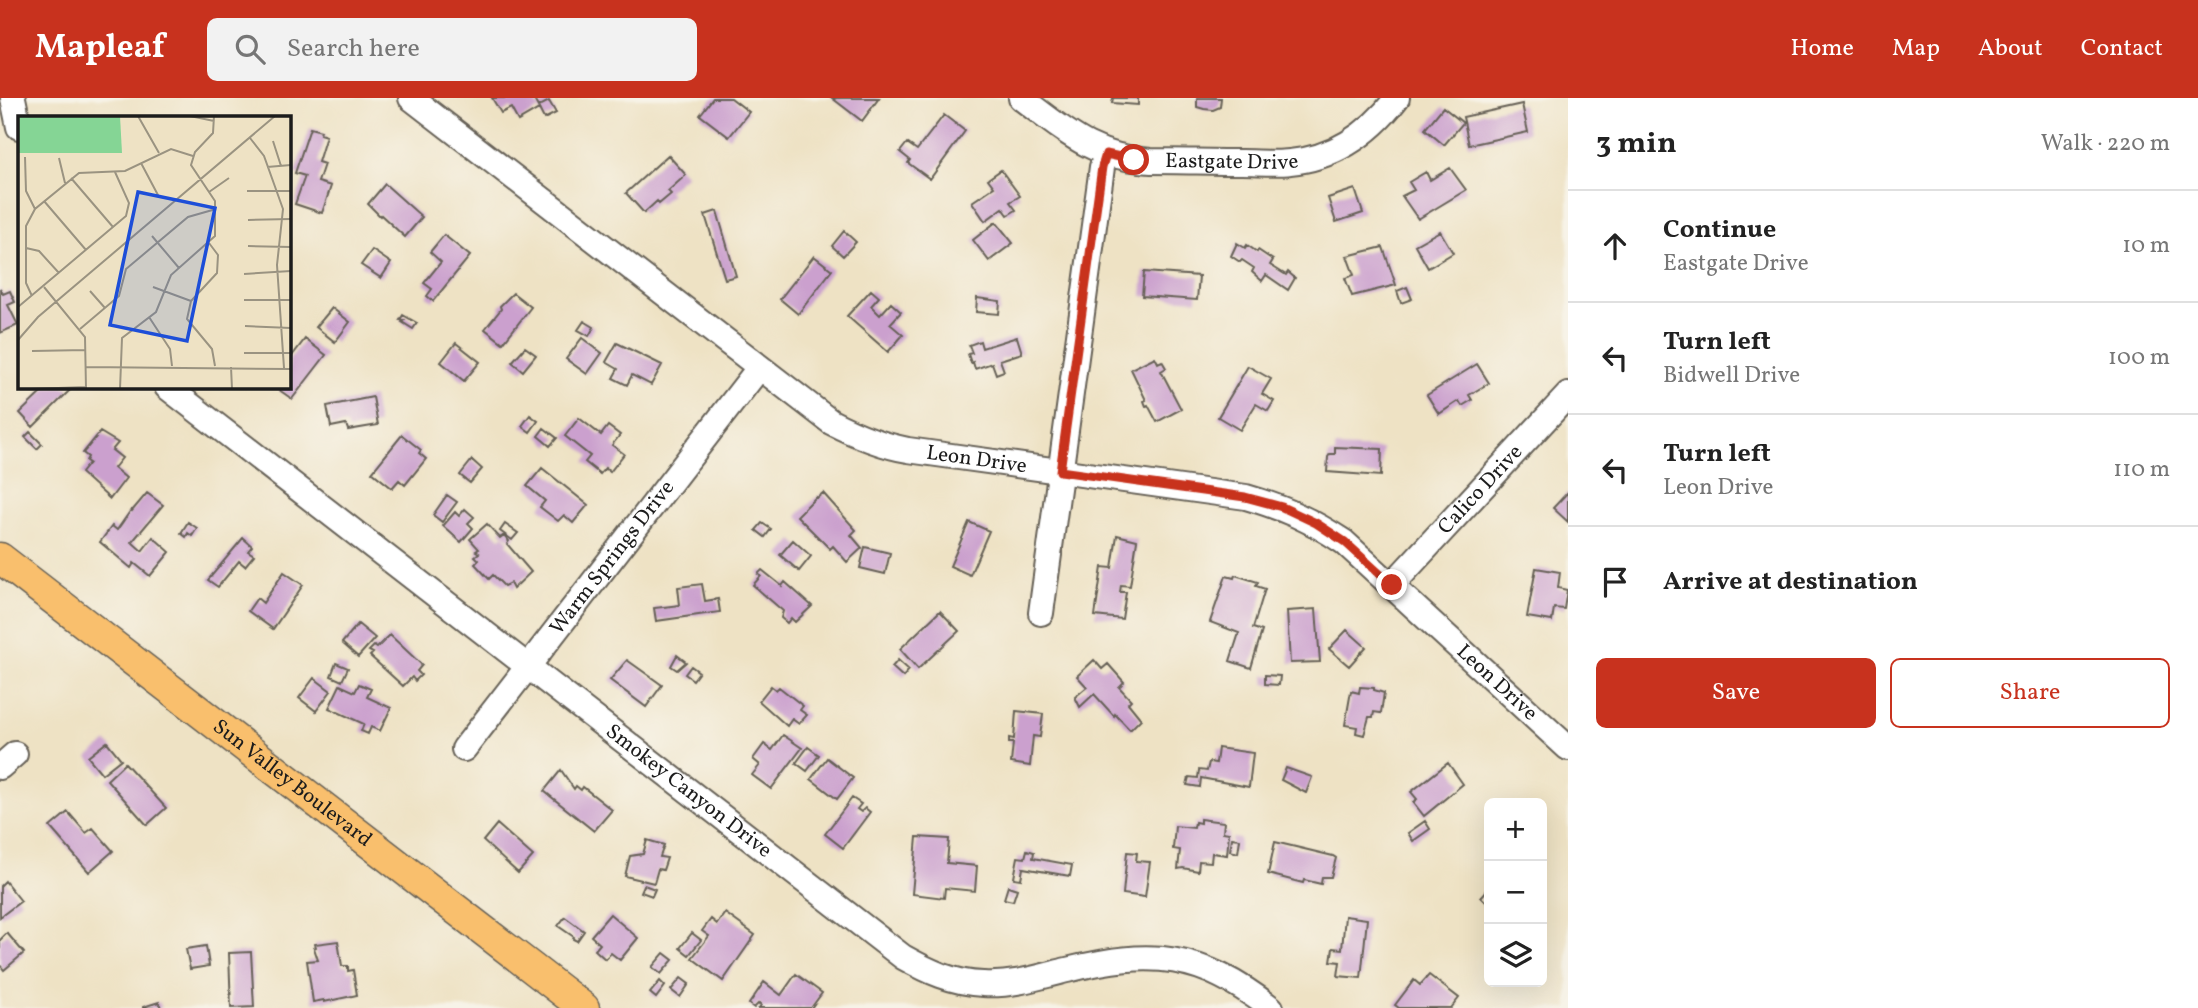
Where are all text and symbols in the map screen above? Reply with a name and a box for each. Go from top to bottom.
search box [207,18,697,81]
text: Mapleaf [35,26,165,72]
icon: search [231,30,269,68]
text: Search here [287,31,420,67]
text: Home [1790,32,1854,66]
text: Map [1892,32,1940,66]
text: About [1978,32,2043,66]
text: Contact [2081,32,2163,66]
inset map [18,116,290,388]
text: 3 min [1596,123,1677,165]
text: Walk · 220 m [2041,128,2170,160]
route start [1118,144,1149,175]
street label: Eastgate Drive [1165,147,1300,177]
text: Continue [1663,212,1776,248]
icon: ahead [1596,227,1634,265]
text: 10 m [2122,230,2170,262]
text: Eastgate Drive [1663,248,1809,280]
text: Turn left [1663,324,1771,360]
icon: left [1596,339,1634,377]
text: 100 m [2108,342,2170,374]
text: Bidwell Drive [1663,360,1800,392]
text: Turn left [1663,436,1771,472]
street label: Leon Drive [925,438,1029,481]
street label: Calico Drive [1431,438,1529,541]
icon: left [1596,451,1634,489]
text: 110 m [2113,454,2170,486]
text: Leon Drive [1663,472,1774,504]
street label: Warm Springs Drive [543,474,681,641]
icon: arrive [1596,563,1634,601]
text: Arrive at destination [1663,564,1918,600]
route end [1376,569,1407,600]
street label: Leon Drive [1450,638,1544,728]
button: Save [1596,658,1876,728]
button: Share [1890,658,2170,728]
street label: Sun Valley Boulevard [207,712,378,854]
street label: Smokey Canyon Drive [600,717,778,865]
map controls [1484,798,1547,987]
button: + [1484,798,1547,861]
button: − [1484,861,1547,924]
button: layers [1484,924,1547,987]

